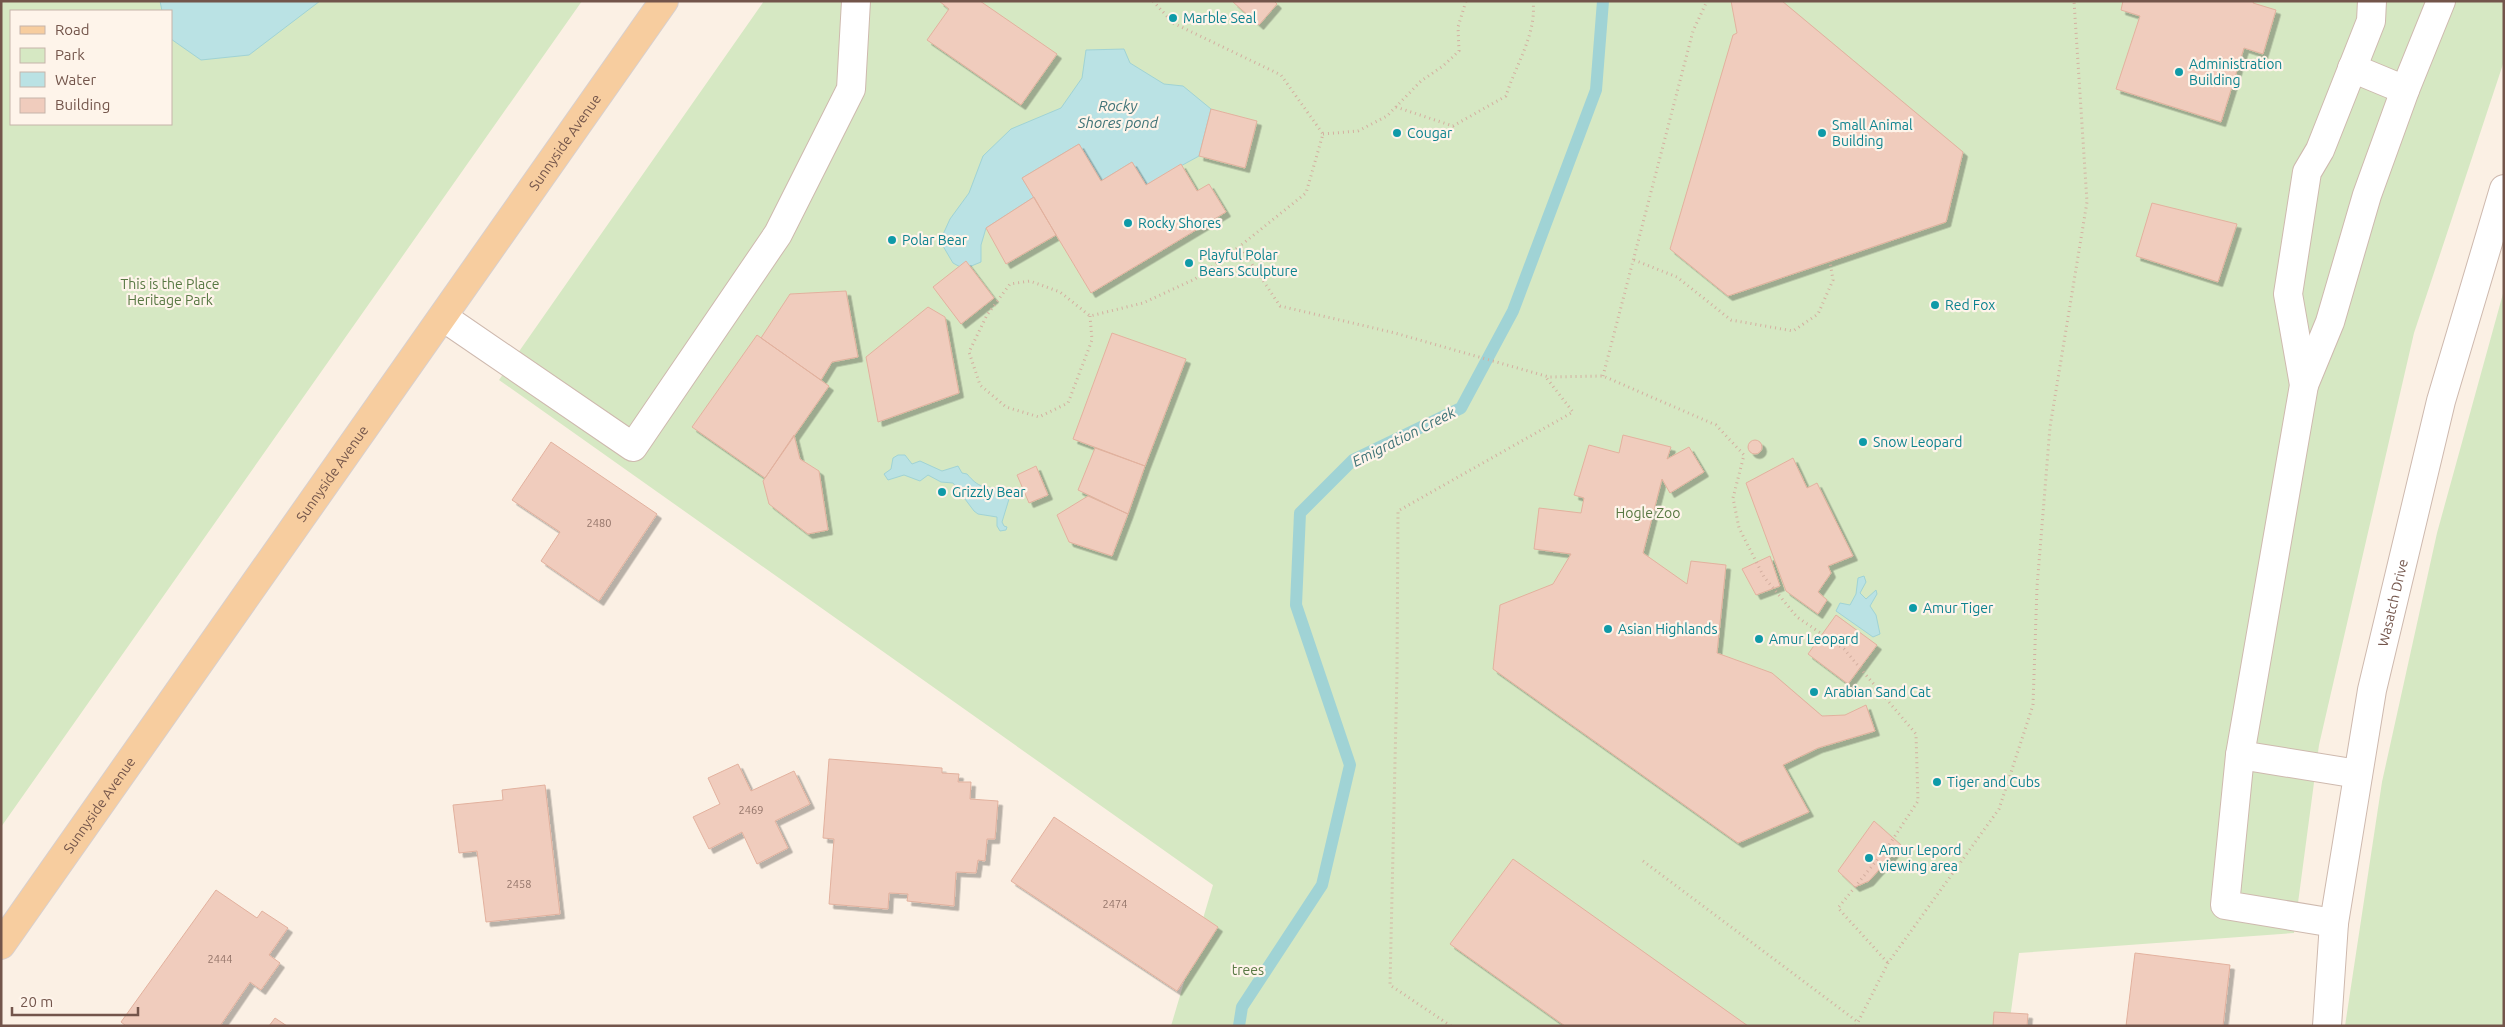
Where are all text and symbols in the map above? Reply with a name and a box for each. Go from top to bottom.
legend [10,10,172,125]
place label: Marble Seal [1183,10,1257,26]
marker: Marble Seal [1167,12,1179,24]
text: Road [55,21,90,38]
text: Park [55,46,85,63]
place label: Administration Building [2189,56,2282,88]
marker: Administration Building [2173,66,2185,78]
text: Water [55,71,96,88]
street label: Sunnyside Avenue [526,91,604,193]
text: Building [55,96,110,113]
water label: Rocky Shores pond [1077,97,1159,131]
place label: Small Animal Building [1832,117,1913,149]
place label: Cougar [1407,125,1453,141]
marker: Cougar [1391,127,1403,139]
marker: Small Animal Building [1816,127,1828,139]
place label: Rocky Shores [1138,215,1221,231]
marker: Rocky Shores [1122,217,1134,229]
place label: Polar Bear [902,232,968,248]
marker: Polar Bear [886,234,898,246]
place label: Playful Polar Bears Sculpture [1199,247,1298,279]
marker: Playful Polar Bears Sculpture [1183,257,1195,269]
park label: This is the Place Heritage Park [120,276,220,308]
place label: Red Fox [1945,297,1995,313]
marker: Red Fox [1929,299,1941,311]
water label: Emigration Creek [1349,403,1459,470]
street label: Sunnyside Avenue [293,422,371,525]
place label: Snow Leopard [1873,434,1963,450]
marker: Snow Leopard [1857,436,1869,448]
place label: Grizzly Bear [952,484,1026,500]
marker: Grizzly Bear [936,486,948,498]
park label: Hogle Zoo [1616,505,1680,521]
house number: 2480 [587,517,611,529]
street label: Wasatch Drive [2375,557,2411,648]
place label: Amur Tiger [1923,600,1994,616]
marker: Amur Tiger [1907,602,1919,614]
place label: Asian Highlands [1618,621,1718,637]
marker: Asian Highlands [1602,623,1614,635]
place label: Amur Leopard [1769,631,1859,647]
marker: Amur Leopard [1753,633,1765,645]
place label: Arabian Sand Cat [1824,684,1931,700]
marker: Arabian Sand Cat [1808,686,1820,698]
street label: Sunnyside Avenue [60,754,139,856]
place label: Tiger and Cubs [1947,774,2040,790]
marker: Tiger and Cubs [1931,776,1943,788]
house number: 2469 [739,804,763,816]
place label: Amur Lepord viewing area [1879,842,1961,874]
marker: Amur Lepord viewing area [1863,852,1875,864]
house number: 2458 [507,878,531,890]
house number: 2474 [1103,898,1127,910]
house number: 2444 [208,953,232,965]
park label: trees [1232,962,1264,978]
scale bar [12,984,139,1016]
text: 20 m [20,993,53,1010]

